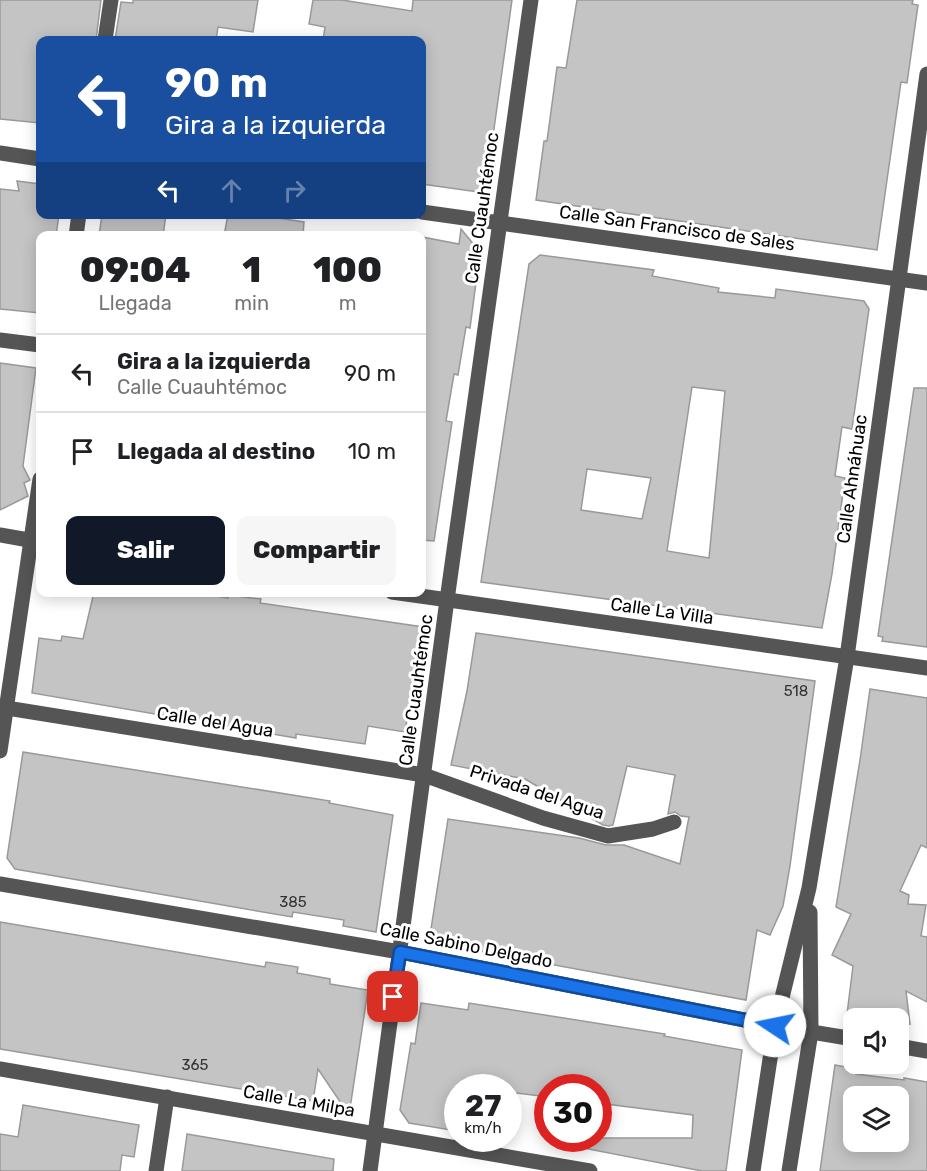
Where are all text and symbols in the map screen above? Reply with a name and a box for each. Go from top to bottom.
text: 90 m [165,58,268,108]
icon: left [66,60,144,138]
text: Gira a la izquierda [165,109,386,141]
street label: Calle Cuauhtémoc [460,131,504,285]
icon: left [152,174,185,207]
icon: ahead [215,174,248,207]
icon: right [278,174,311,207]
street label: Calle San Francisco de Sales [558,201,796,255]
text: 09:04 [80,248,191,291]
text: 1 [242,248,261,291]
text: 100 [313,248,382,291]
text: Llegada [99,291,172,315]
text: min [234,291,269,315]
text: m [339,291,356,315]
text: Gira a la izquierda [117,348,311,375]
icon: left [66,357,99,390]
text: 90 m [344,360,396,387]
text: Calle Cuauhtémoc [117,375,287,399]
street label: Calle Ahnáhuac [832,413,872,545]
icon: arrive [66,435,99,468]
text: Llegada al destino [117,438,315,465]
text: 10 m [348,438,396,465]
button: Salir [66,516,225,585]
button: Compartir [237,516,396,585]
street label: Calle La Villa [609,593,715,629]
street label: Calle Cuauhtémoc [394,613,438,767]
house number: 518 [784,682,808,700]
street label: Calle del Agua [155,702,275,742]
street label: Privada del Agua [467,760,607,824]
house number: 385 [279,893,307,911]
street label: Calle Sabino Delgado [378,917,554,973]
pin [367,971,418,1022]
icon: arrive [376,980,409,1013]
position arrow [743,994,807,1058]
map controls [843,1008,909,1152]
button: sound [843,1008,909,1074]
house number: 365 [182,1056,209,1074]
speed limit sign: 30 [534,1074,612,1152]
street label: Calle La Milpa [241,1080,357,1122]
button: layers [843,1086,909,1152]
text: 27 [465,1088,501,1124]
text: km/h [464,1119,502,1137]

